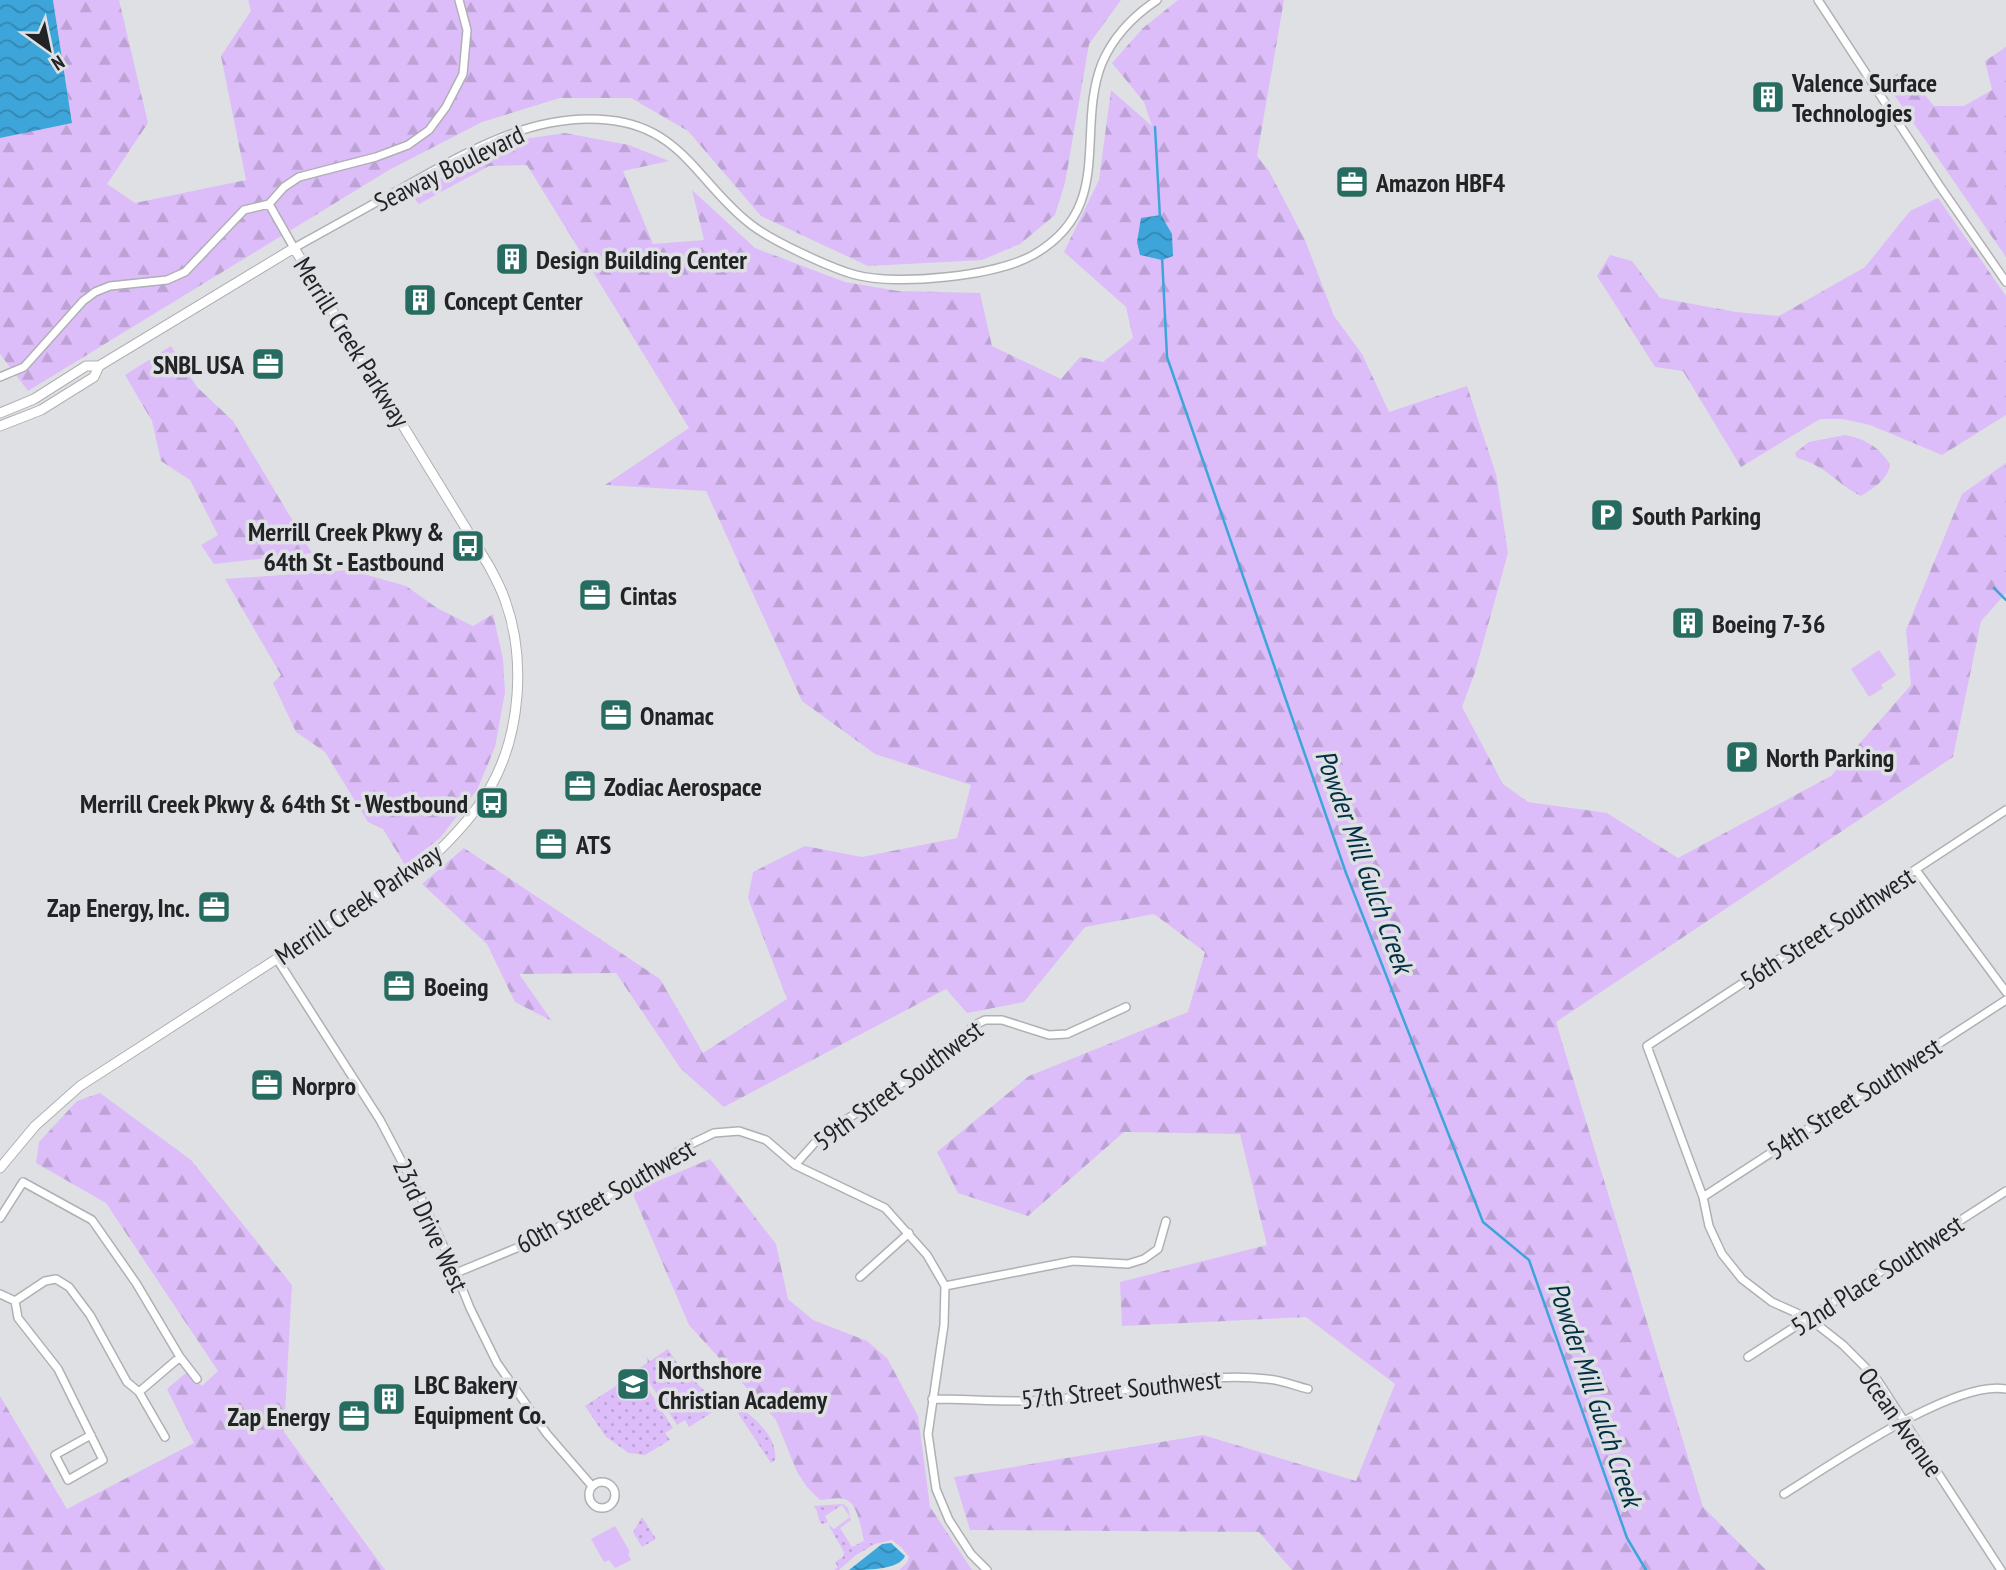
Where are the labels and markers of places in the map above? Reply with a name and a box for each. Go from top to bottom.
place label: Valence Surface Technologies [1791,66,1937,129]
building icon: Valence Surface Technologies [1749,78,1787,116]
office icon: Amazon HBF4 [1333,163,1371,201]
place label: Amazon HBF4 [1375,166,1506,199]
building icon: Design Building Center [493,240,531,278]
place label: Design Building Center [536,243,747,276]
building icon: Concept Center [401,281,439,319]
place label: Concept Center [444,284,583,317]
office icon: SNBL USA [249,345,287,383]
place label: SNBL USA [153,348,245,381]
parking icon: South Parking [1588,496,1626,534]
place label: South Parking [1632,499,1761,532]
place label: Merrill Creek Pkwy & 64th St - Eastbound [248,515,444,578]
bus stop icon: Merrill Creek Pkwy & 64th St - Eastbound [449,527,487,565]
office icon: Cintas [576,576,614,614]
place label: Cintas [620,579,677,612]
building icon: Boeing 7-36 [1669,604,1707,642]
place label: Boeing 7-36 [1712,607,1825,640]
office icon: Onamac [597,696,635,734]
place label: Onamac [640,699,714,732]
parking icon: North Parking [1723,738,1761,776]
place label: North Parking [1766,741,1894,774]
office icon: Zodiac Aerospace [561,767,599,805]
place label: Zodiac Aerospace [604,770,762,803]
bus stop icon: Merrill Creek Pkwy & 64th St - Westbound [473,784,511,822]
place label: Merrill Creek Pkwy & 64th St - Westbound [80,787,468,820]
office icon: ATS [532,825,570,863]
place label: ATS [575,828,611,861]
office icon: Zap Energy, Inc. [195,888,233,926]
place label: Zap Energy, Inc. [47,891,190,924]
office icon: Boeing [380,967,418,1005]
place label: Boeing [424,970,488,1003]
office icon: Norpro [248,1066,286,1104]
place label: Norpro [292,1069,356,1102]
place label: Northshore Christian Academy [658,1353,828,1416]
school or university icon: Northshore Christian Academy [614,1365,652,1403]
place label: LBC Bakery Equipment Co. [414,1368,546,1431]
building icon: LBC Bakery Equipment Co. [370,1380,408,1418]
office icon: Zap Energy [335,1397,373,1435]
place label: Zap Energy [227,1400,331,1433]

